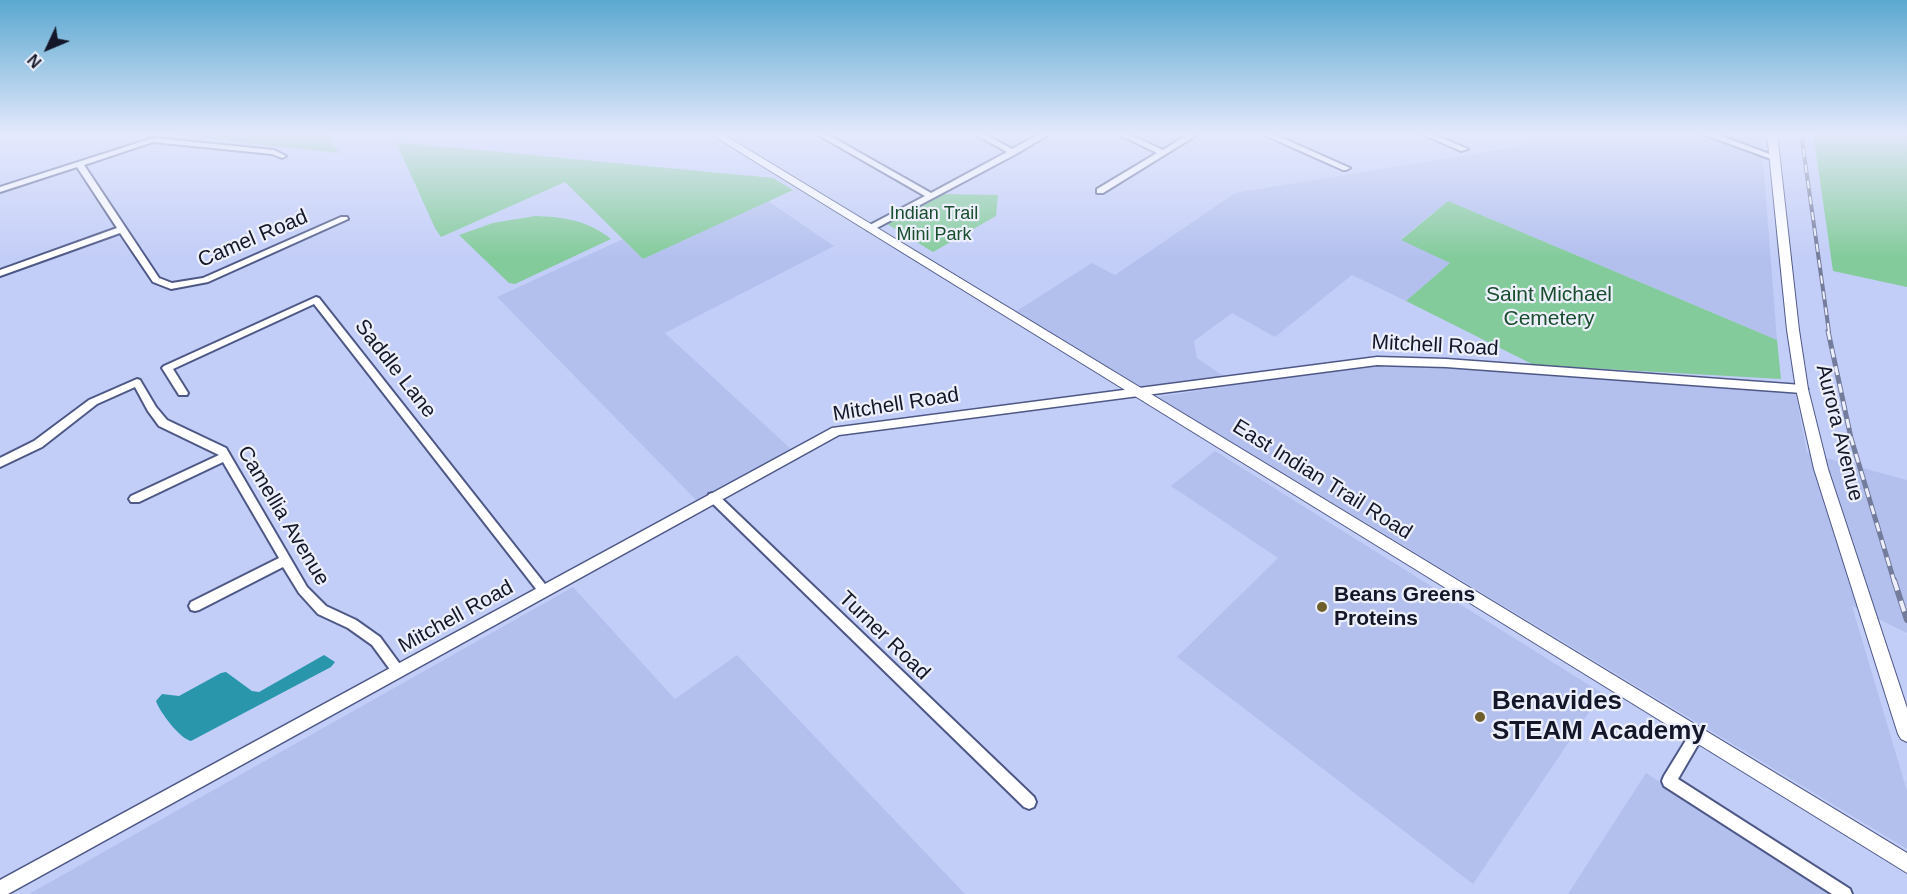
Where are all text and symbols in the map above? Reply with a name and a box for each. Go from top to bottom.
north arrow [18,18,78,78]
text: N [25,51,45,71]
park label: Indian Trail Mini Park [890,203,978,246]
street label: Camel Road [194,205,312,273]
park label: Saint Michael Cemetery [1486,282,1612,332]
street label: Saddle Lane [349,315,441,423]
street label: Mitchell Road [1371,330,1499,362]
street label: Aurora Avenue [1810,362,1868,504]
street label: Mitchell Road [831,383,961,427]
street label: East Indian Trail Road [1228,414,1416,546]
street label: Camellia Avenue [231,442,335,590]
street label: Mitchell Road [394,575,518,659]
place label: Beans Greens Proteins [1334,582,1475,632]
street label: Turner Road [833,586,935,686]
marker: Beans Greens Proteins [1315,600,1329,614]
place label: Benavides STEAM Academy [1492,686,1706,748]
marker: Benavides STEAM Academy [1473,710,1487,724]

